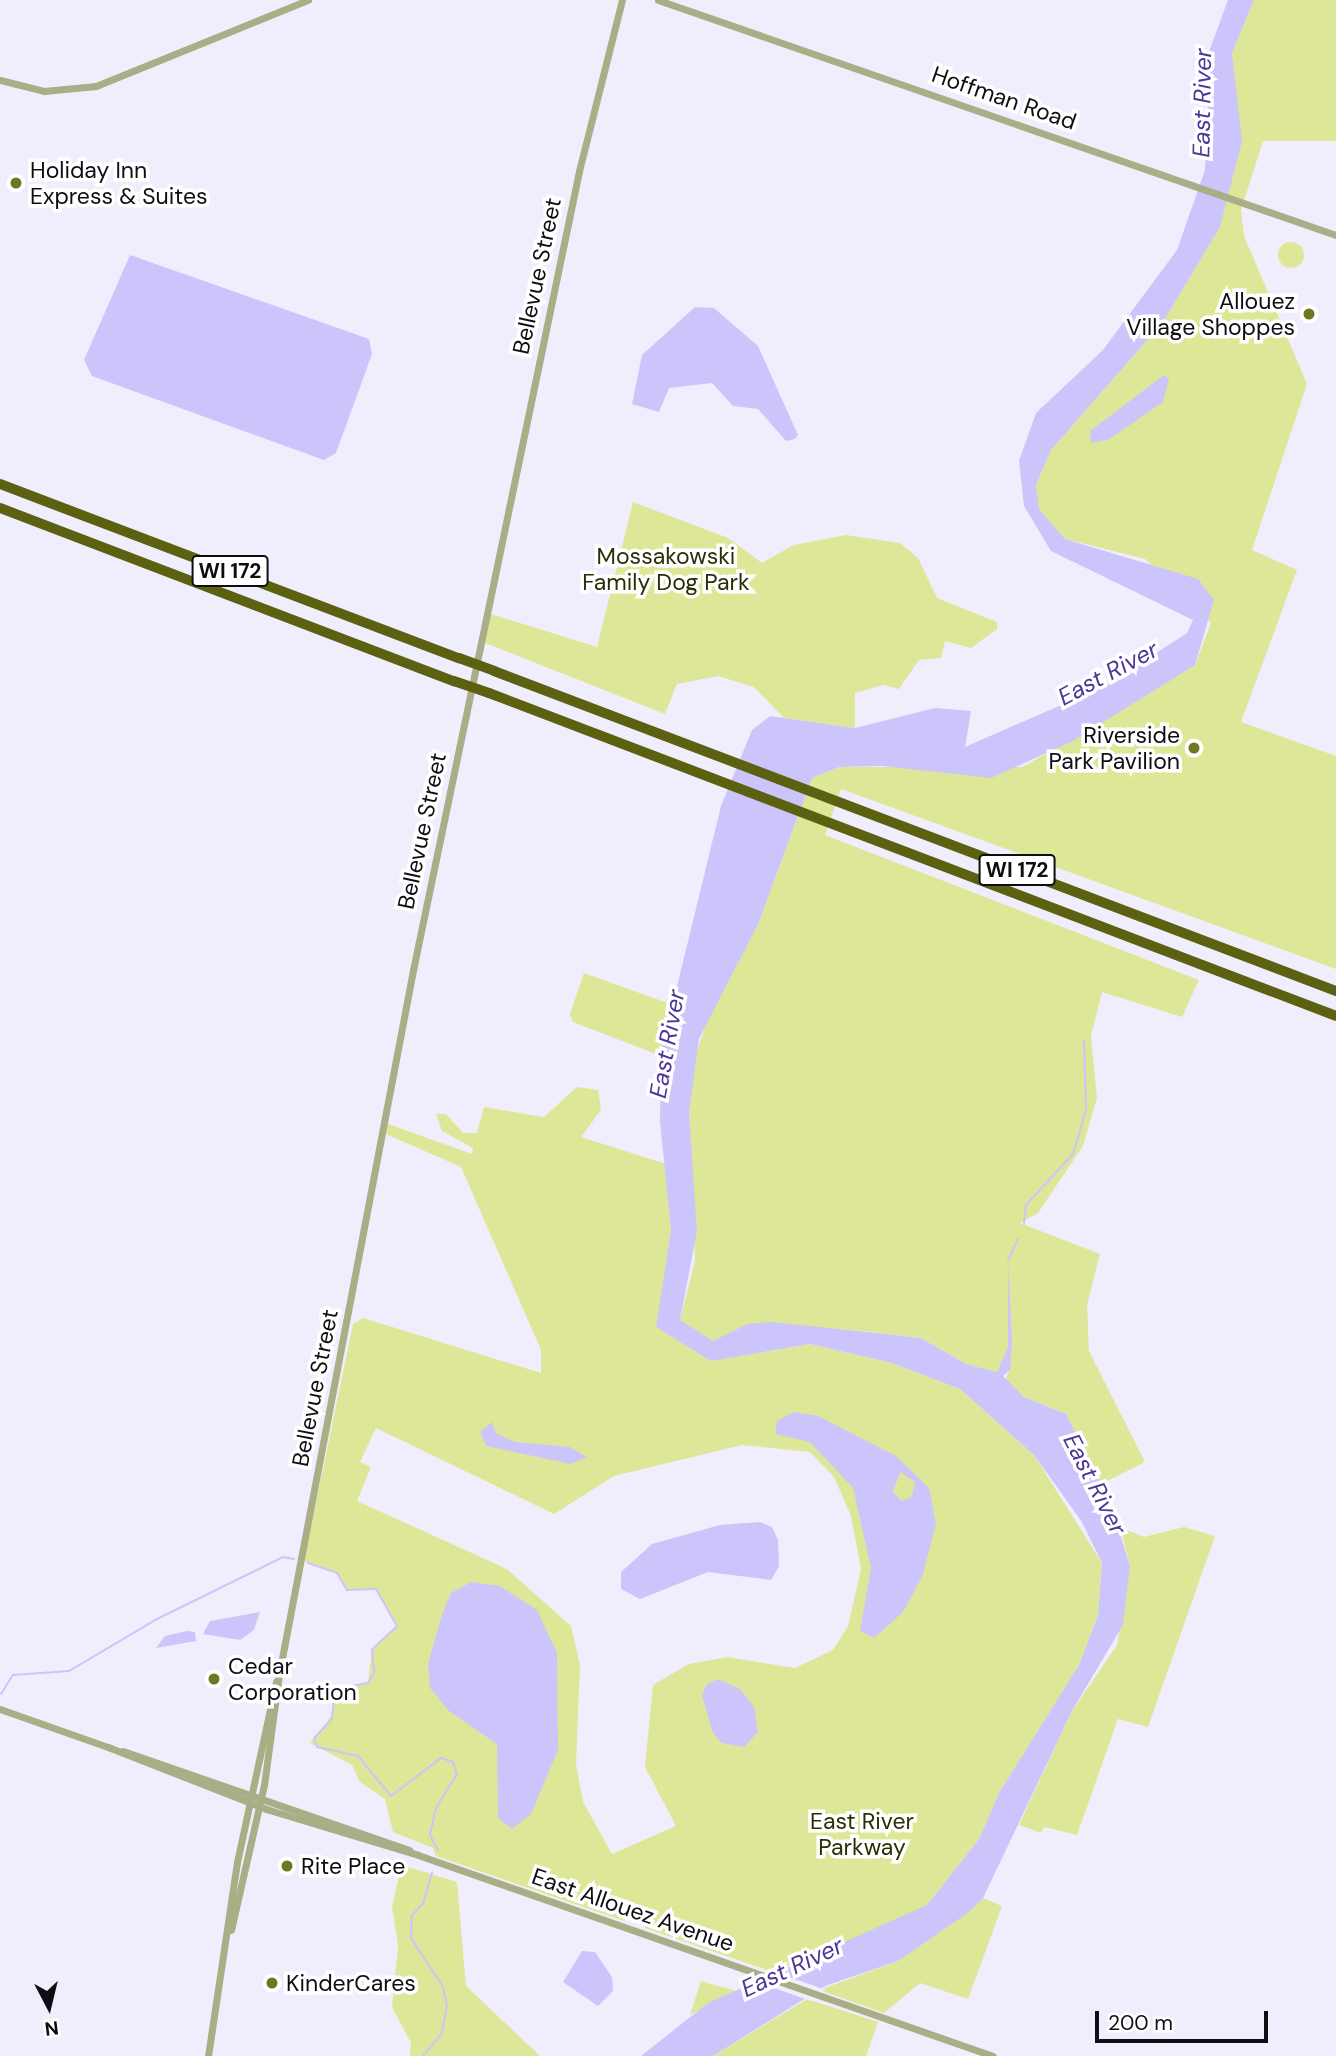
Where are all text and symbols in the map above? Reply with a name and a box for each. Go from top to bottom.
water label: East River [1187,48,1217,158]
street label: Hoffman Road [928,60,1080,136]
place label: Holiday Inn Express & Suites [30,156,207,210]
marker: Holiday Inn Express & Suites [8,175,24,191]
street label: Bellevue Street [507,195,567,357]
place label: Allouez Village Shoppes [1126,287,1295,341]
marker: Allouez Village Shoppes [1301,306,1317,322]
park label: Mossakowski Family Dog Park [582,542,750,596]
road number: WI 172 [191,554,268,588]
water label: East River [1053,635,1163,711]
place label: Riverside Park Pavilion [1048,721,1180,775]
marker: Riverside Park Pavilion [1186,740,1202,756]
street label: Bellevue Street [392,750,452,912]
road number: WI 172 [978,852,1056,888]
water label: East River [643,988,691,1100]
street label: Bellevue Street [286,1307,344,1469]
water label: East River [1057,1429,1133,1539]
place label: Cedar Corporation [228,1652,357,1706]
marker: Cedar Corporation [206,1671,222,1687]
park label: East River Parkway [810,1807,914,1861]
place label: Rite Place [301,1852,405,1880]
marker: Rite Place [279,1858,295,1874]
street label: East Allouez Avenue [528,1862,738,1958]
water label: East River [736,1931,848,2003]
place label: KinderCares [286,1969,416,1997]
north arrow [14,1972,84,2042]
marker: KinderCares [264,1975,280,1991]
scale bar [1098,1996,1271,2040]
text: 200 m [1108,2009,1173,2037]
text: N [43,2015,60,2042]

